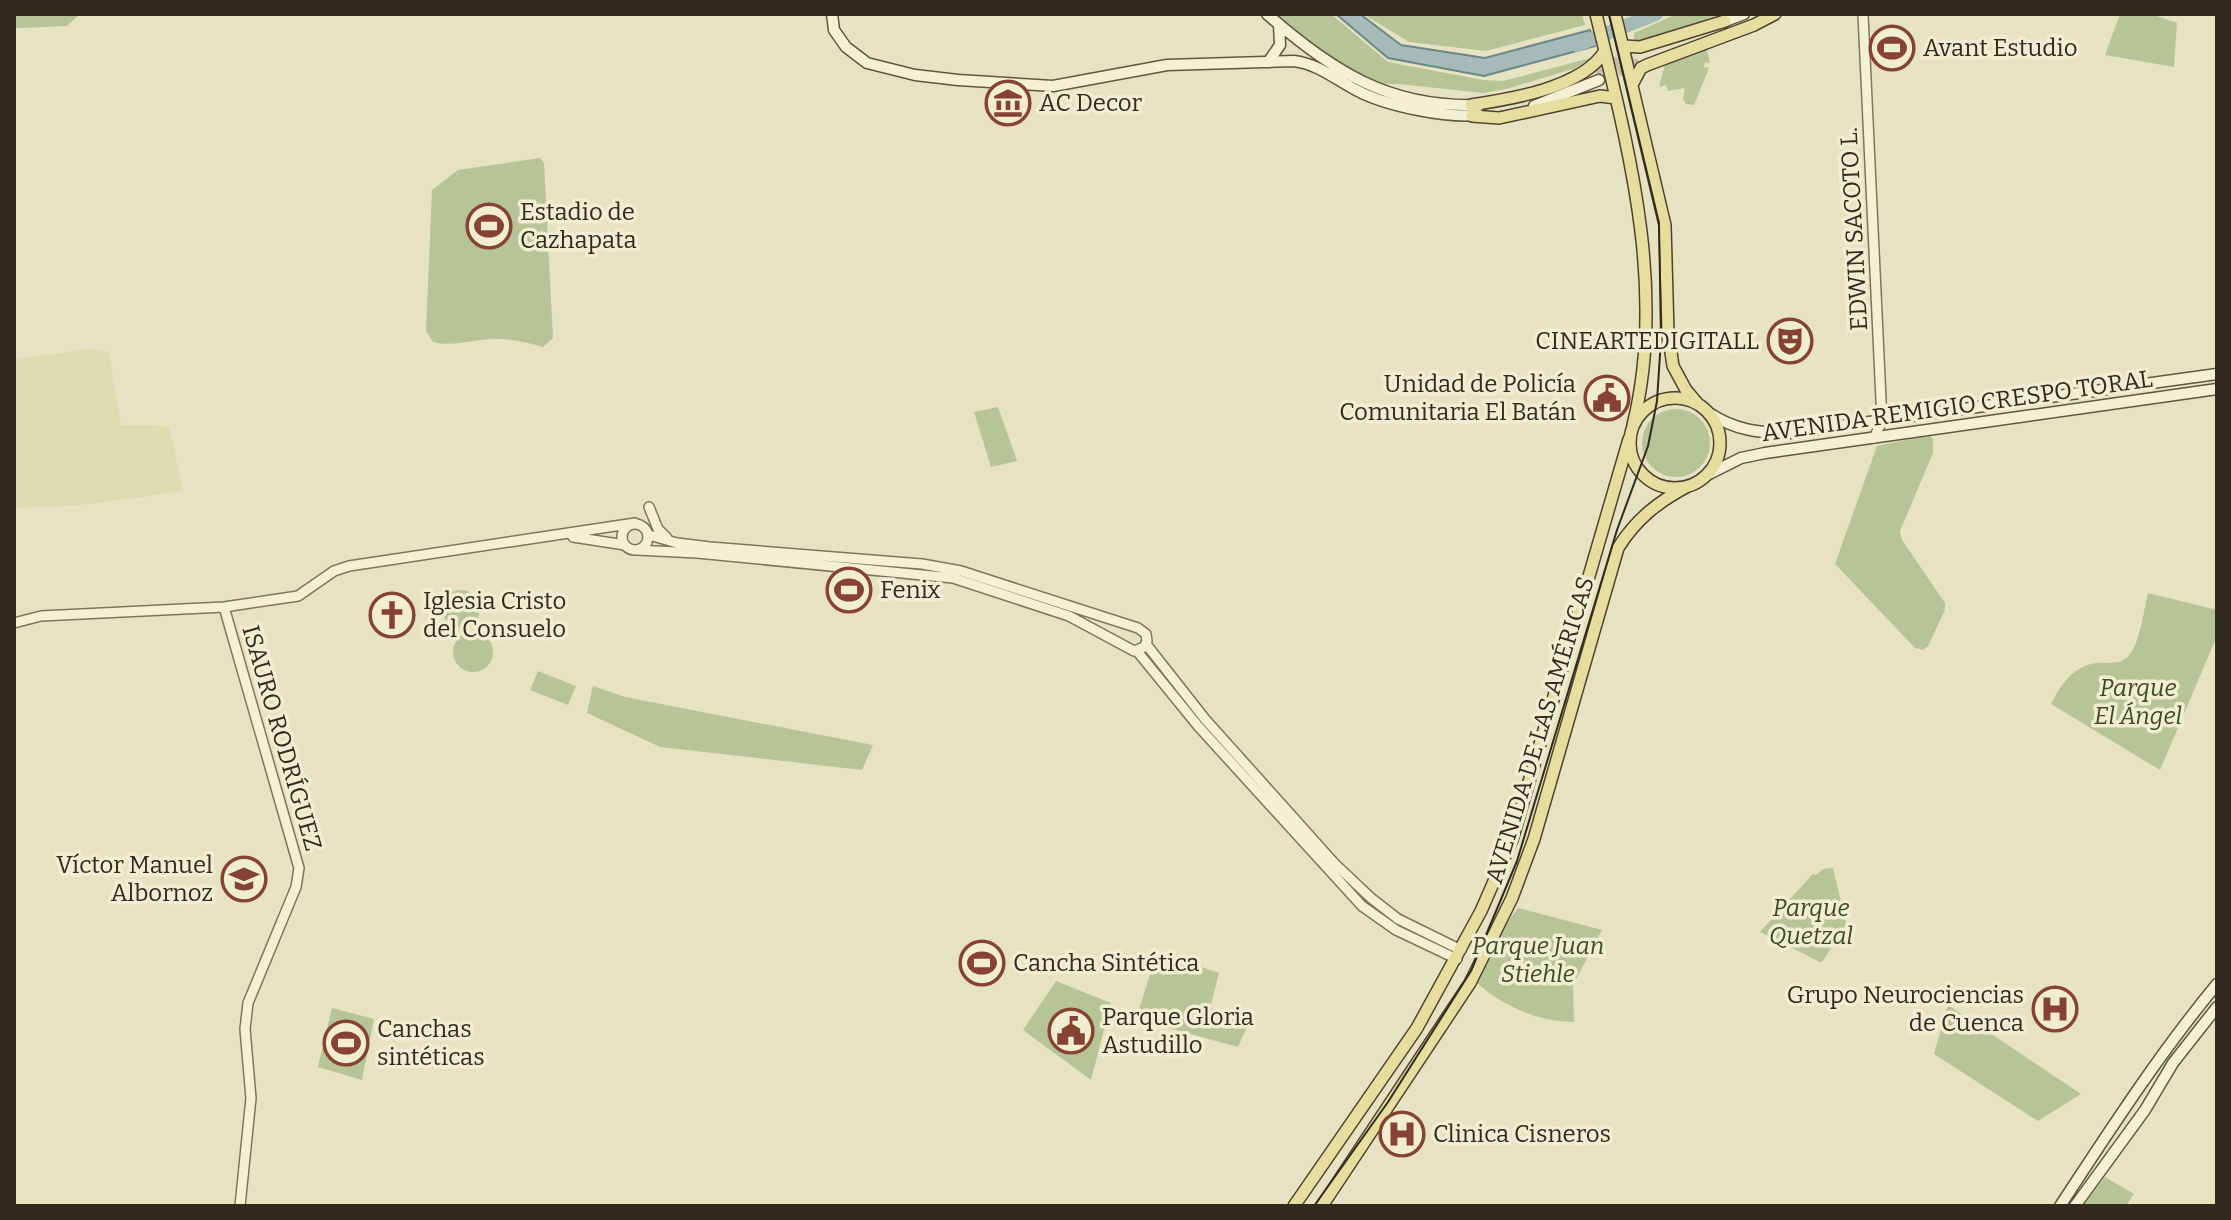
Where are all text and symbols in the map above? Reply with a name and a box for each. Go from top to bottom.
sports icon: Avant Estudio [1868,24,1916,72]
place label: Avant Estudio [1923,34,2078,62]
museum icon: AC Decor [984,79,1032,127]
place label: AC Decor [1039,89,1143,117]
street label: EDWIN SACOTO L. [1835,127,1873,331]
place label: Estadio de Cazhapata [520,198,637,254]
sports icon: Estadio de Cazhapata [465,202,513,250]
theatre icon: CINEARTEDIGITALL [1766,317,1814,365]
place label: CINEARTEDIGITALL [1535,327,1759,355]
street label: AVENIDA REMIGIO CRESPO TORAL [1760,365,2154,447]
place label: Unidad de Policía Comunitaria El Batán [1339,370,1576,426]
public building icon: Unidad de Policía Comunitaria El Batán [1583,374,1631,422]
sports icon: Fenix [825,566,873,614]
street label: AVENIDA DE LAS AMÉRICAS [1479,573,1600,887]
place label: Fenix [880,576,941,604]
place label: Iglesia Cristo del Consuelo [423,587,566,643]
church icon: Iglesia Cristo del Consuelo [368,591,416,639]
street label: ISAURO RODRÍGUEZ [236,622,329,854]
park label: Parque El Ángel [2094,674,2182,730]
place label: Víctor Manuel Albornoz [56,851,213,907]
school or university icon: Víctor Manuel Albornoz [220,855,268,903]
park label: Parque Quetzal [1769,894,1853,950]
park label: Parque Juan Stiehle [1472,932,1604,988]
sports icon: Cancha Sintética [958,939,1006,987]
place label: Cancha Sintética [1013,949,1199,977]
place label: Grupo Neurociencias de Cuenca [1787,981,2024,1037]
hospital icon: Grupo Neurociencias de Cuenca [2031,985,2079,1033]
place label: Parque Gloria Astudillo [1102,1003,1254,1059]
public building icon: Parque Gloria Astudillo [1047,1007,1095,1055]
place label: Canchas sintéticas [377,1015,485,1071]
sports icon: Canchas sintéticas [322,1019,370,1067]
hospital icon: Clinica Cisneros [1378,1110,1426,1158]
place label: Clinica Cisneros [1433,1120,1611,1148]

